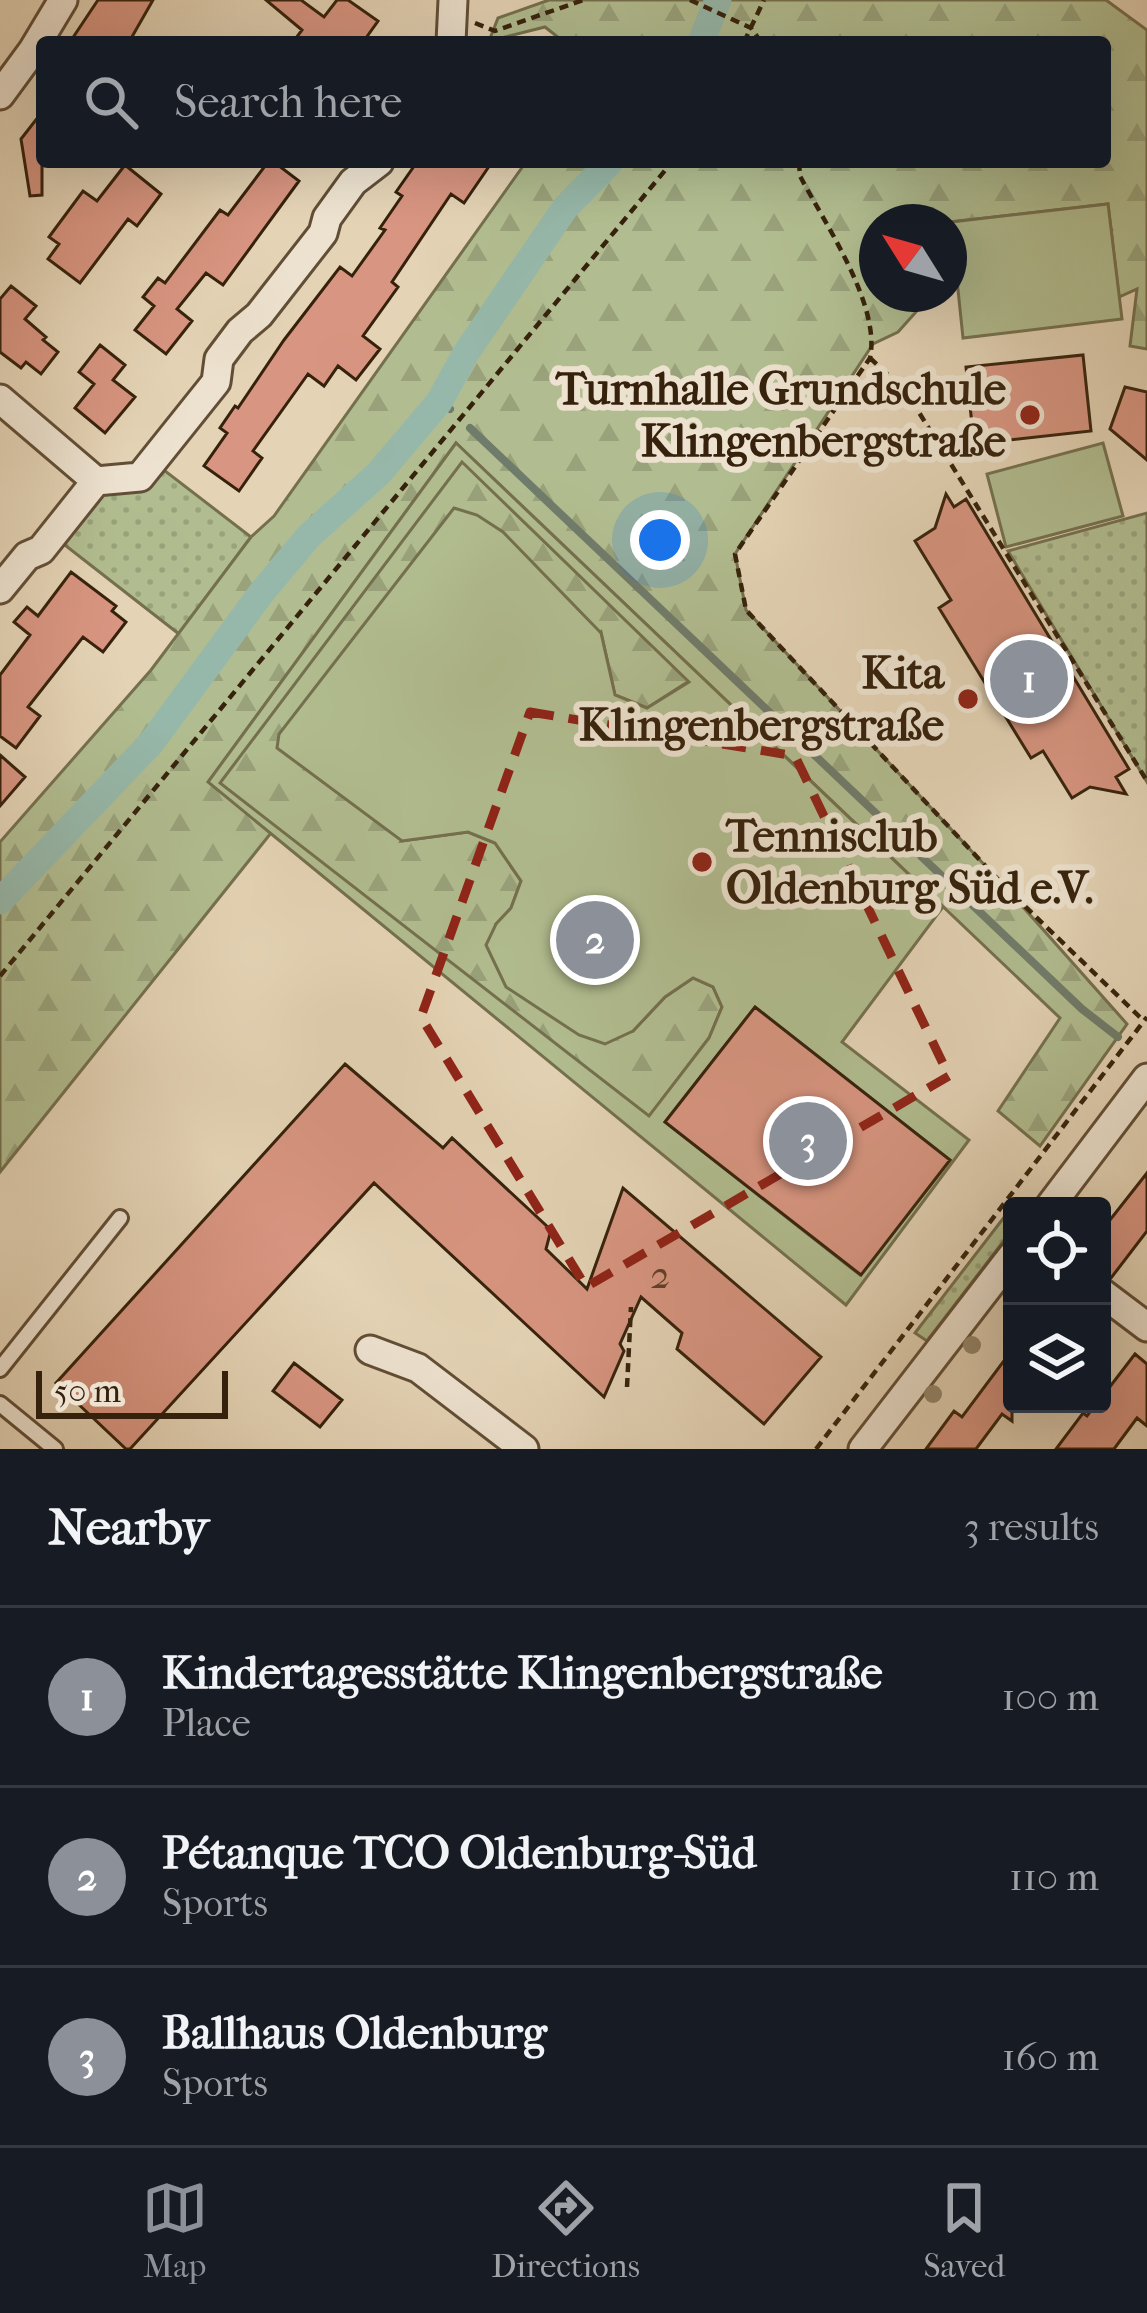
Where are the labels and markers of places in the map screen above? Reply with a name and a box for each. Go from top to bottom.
place label: Turnhalle Grundschule Klingenbergstraße [555,363,1006,468]
marker: Turnhalle Grundschule Klingenbergstraße [1017,402,1043,428]
pin: 1 [990,634,1068,724]
place label: Kita Klingenbergstraße [579,647,945,752]
marker: Kita Klingenbergstraße [955,686,981,712]
place label: Tennisclub Oldenburg Süd e.V. [725,810,1093,915]
marker: Tennisclub Oldenburg Süd e.V. [689,849,715,875]
pin: 2 [556,895,634,985]
pin: 3 [769,1096,847,1186]

